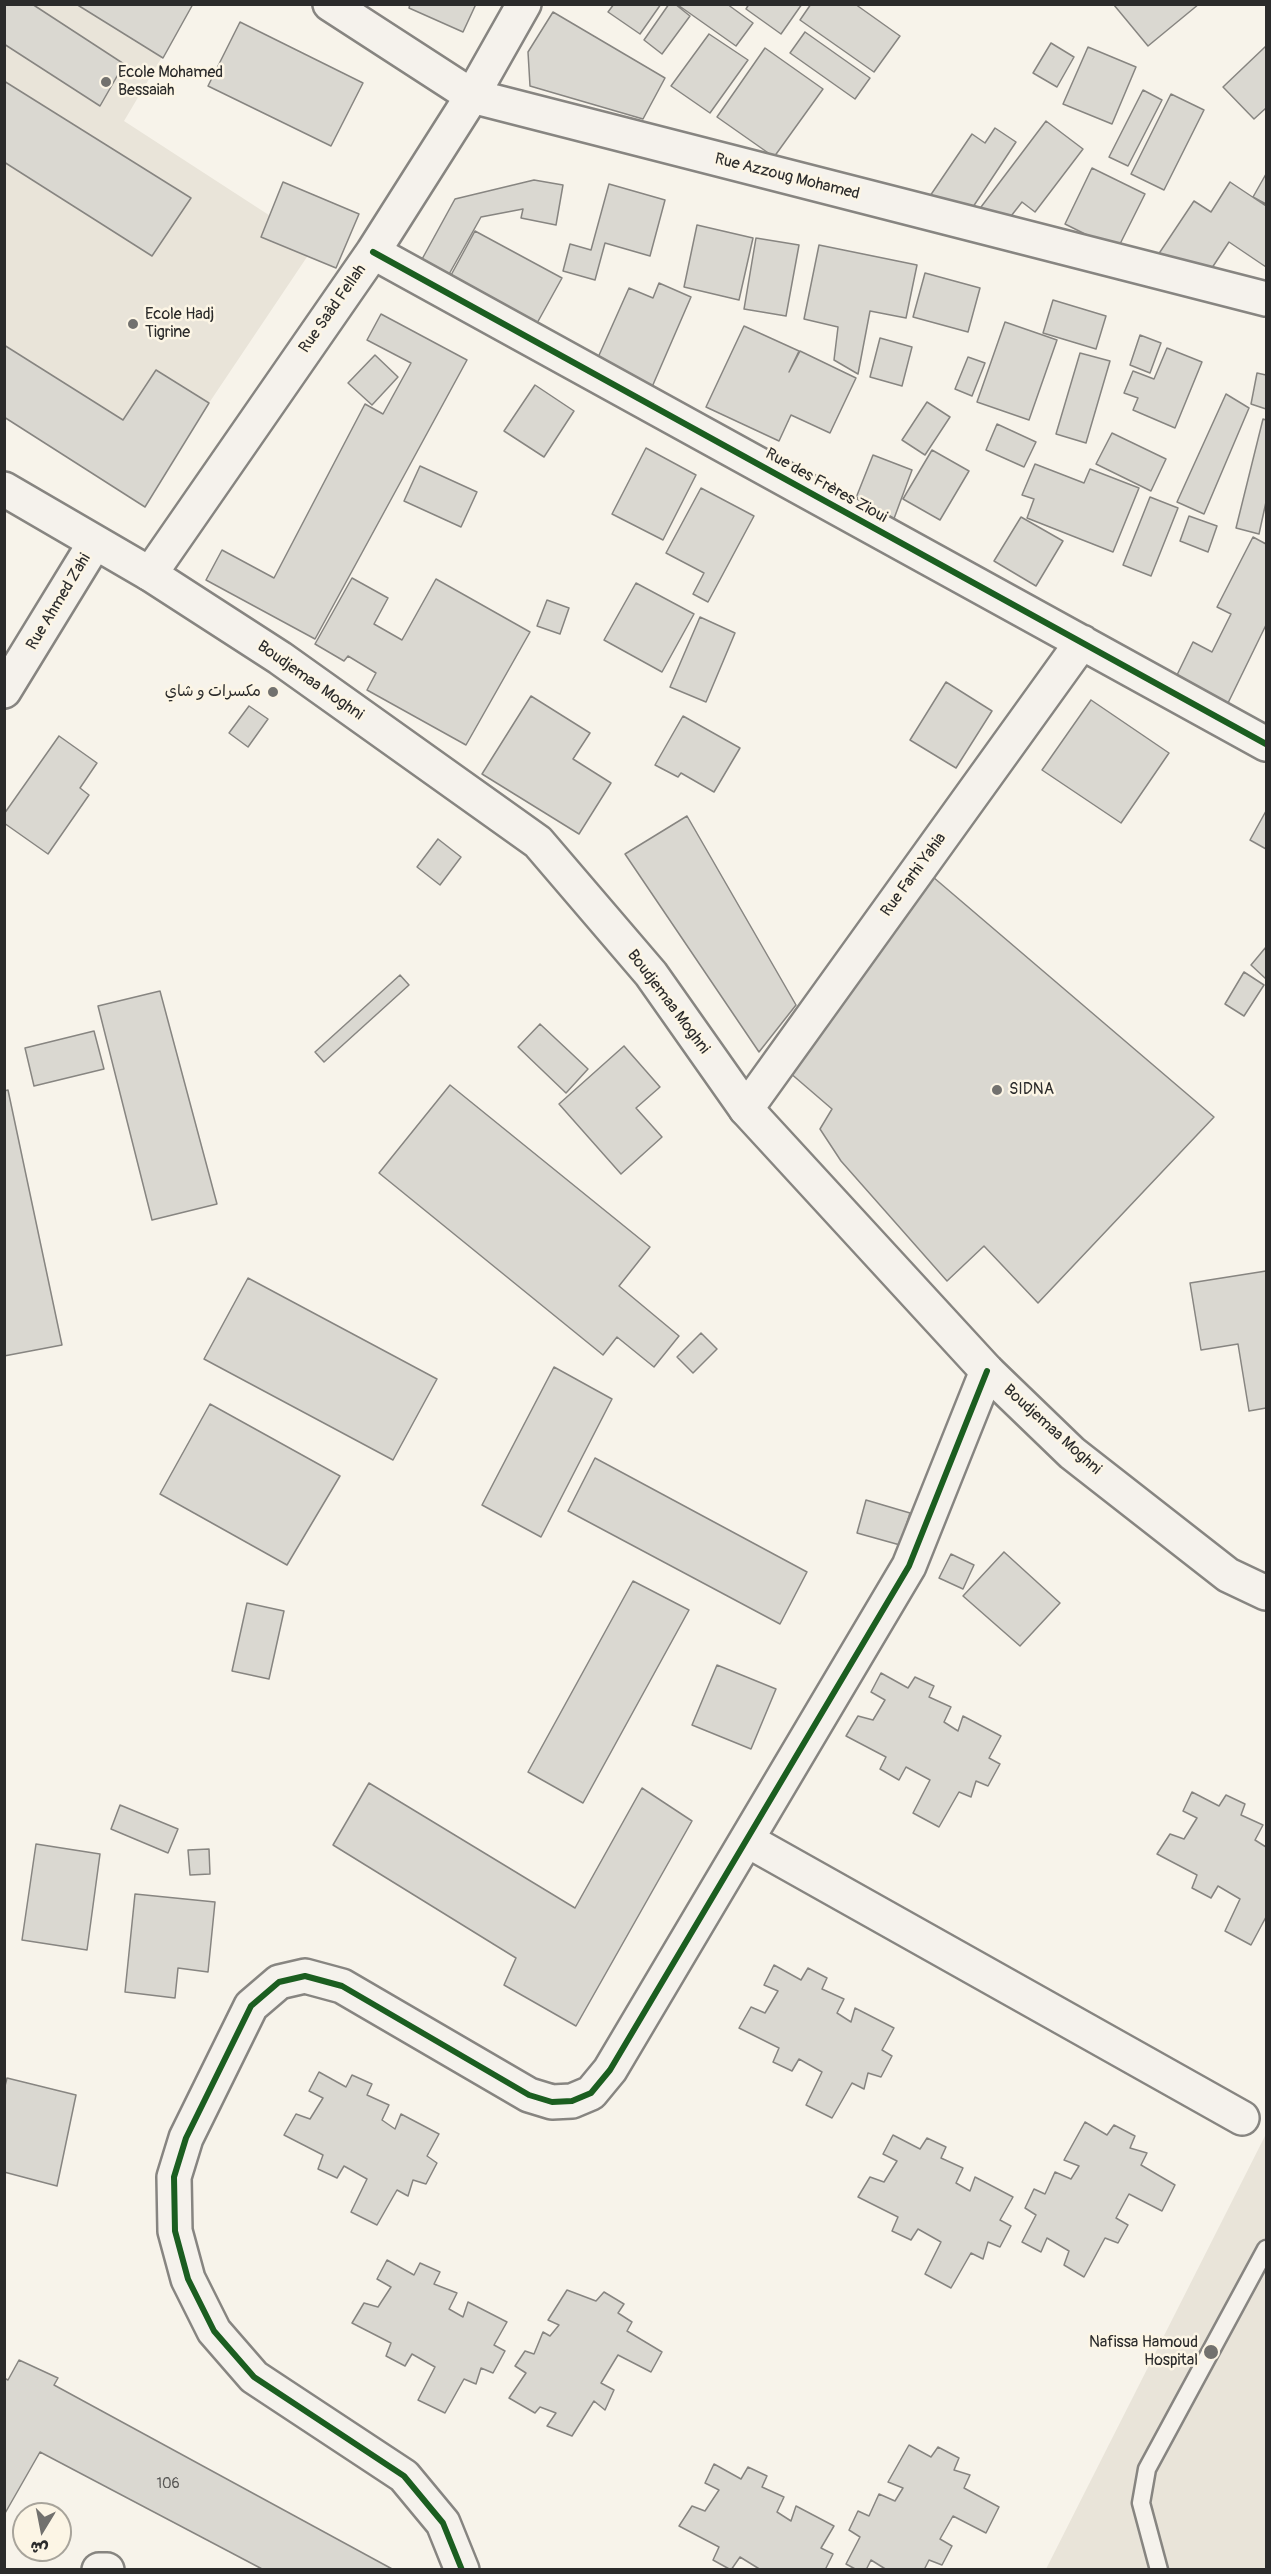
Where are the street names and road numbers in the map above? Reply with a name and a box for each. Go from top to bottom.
street label: Rue Azzoug Mohamed [713,150,861,204]
street label: Rue Saâd Fellah [295,261,371,357]
street label: Rue des Frères Zioui [762,445,890,527]
street label: Rue Ahmed Zahi [23,550,95,654]
street label: Boudjemaa Moghni [253,637,367,725]
street label: Rue Farhi Yahia [877,830,951,920]
street label: Boudjemaa Moghni [623,946,713,1058]
street label: Boudjemaa Moghni [999,1381,1105,1479]

